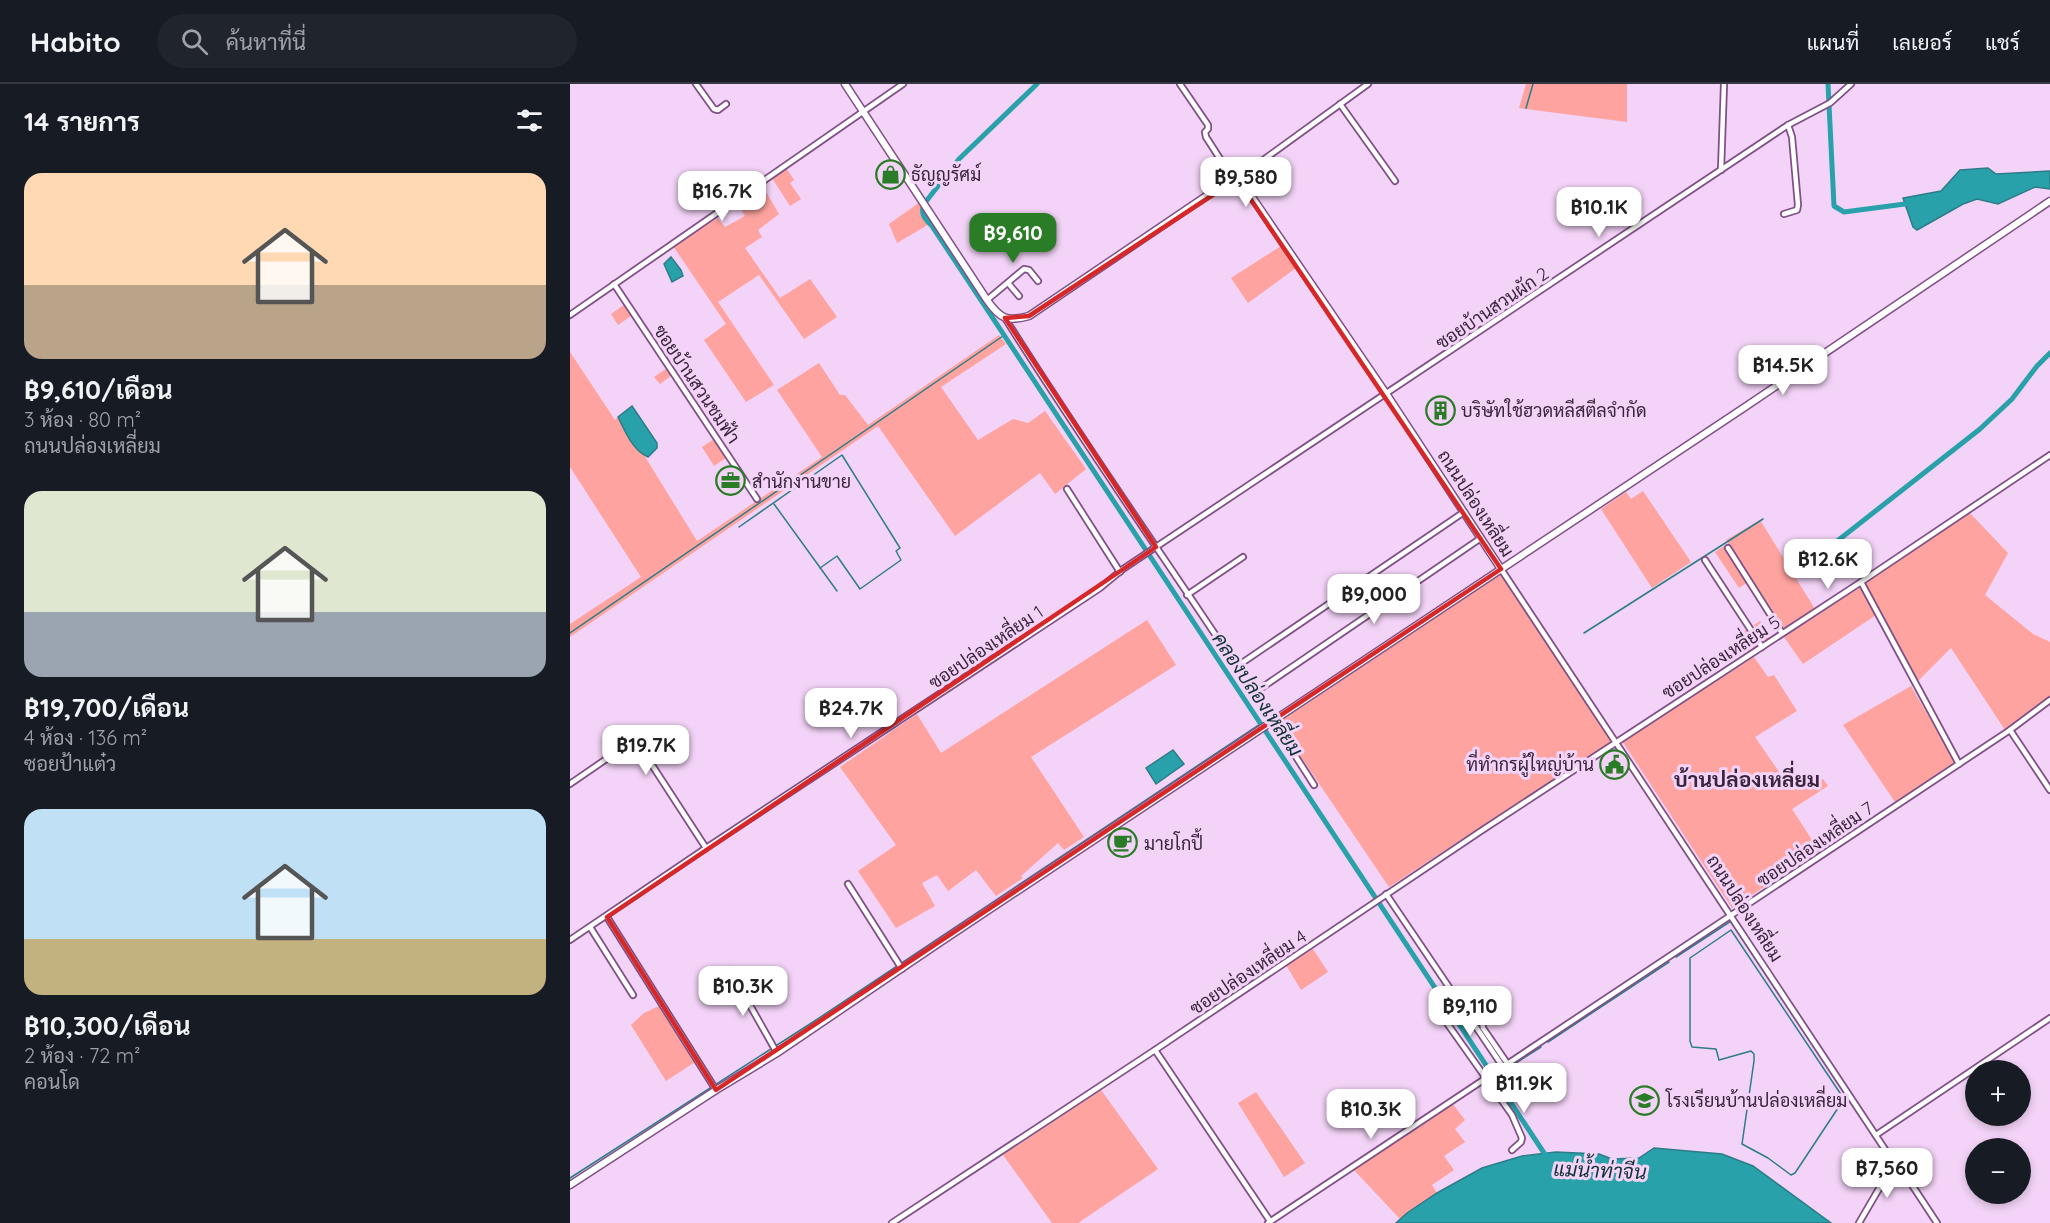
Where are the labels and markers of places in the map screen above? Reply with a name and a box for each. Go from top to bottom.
pin: ฿9,580 [1197,157,1295,208]
shop icon: ธัญญรัศม์ [874,158,906,190]
place label: ธัญญรัศม์ [911,162,981,186]
pin: ฿16.7K [673,171,771,222]
pin: ฿10.1K [1550,187,1648,238]
pin: ฿9,610 [964,213,1062,264]
pin: ฿14.5K [1734,345,1832,396]
building icon: บริษัทใช้ฮวดหลีสตีลจำกัด [1424,394,1456,426]
place label: บริษัทใช้ฮวดหลีสตีลจำกัด [1461,398,1647,422]
office icon: สำนักงานขาย [715,465,747,497]
place label: สำนักงานขาย [752,470,851,493]
pin: ฿12.6K [1779,539,1877,590]
pin: ฿9,000 [1325,574,1423,625]
pin: ฿24.7K [802,688,900,739]
pin: ฿19.7K [597,725,695,776]
public building icon: ที่ทำกรผู้ใหญ่บ้าน [1599,748,1631,780]
place label: ที่ทำกรผู้ใหญ่บ้าน [1466,749,1594,778]
cafe icon: มายโกปี้ [1107,827,1139,859]
place label: มายโกปี้ [1144,828,1203,855]
pin: ฿10.3K [694,966,792,1017]
pin: ฿9,110 [1421,986,1519,1037]
pin: ฿11.9K [1475,1063,1573,1114]
school or university icon: โรงเรียนบ้านปล่องเหลี่ยม [1629,1084,1661,1116]
place label: โรงเรียนบ้านปล่องเหลี่ยม [1665,1085,1847,1112]
pin: ฿10.3K [1322,1089,1420,1140]
pin: ฿7,560 [1838,1148,1936,1199]

